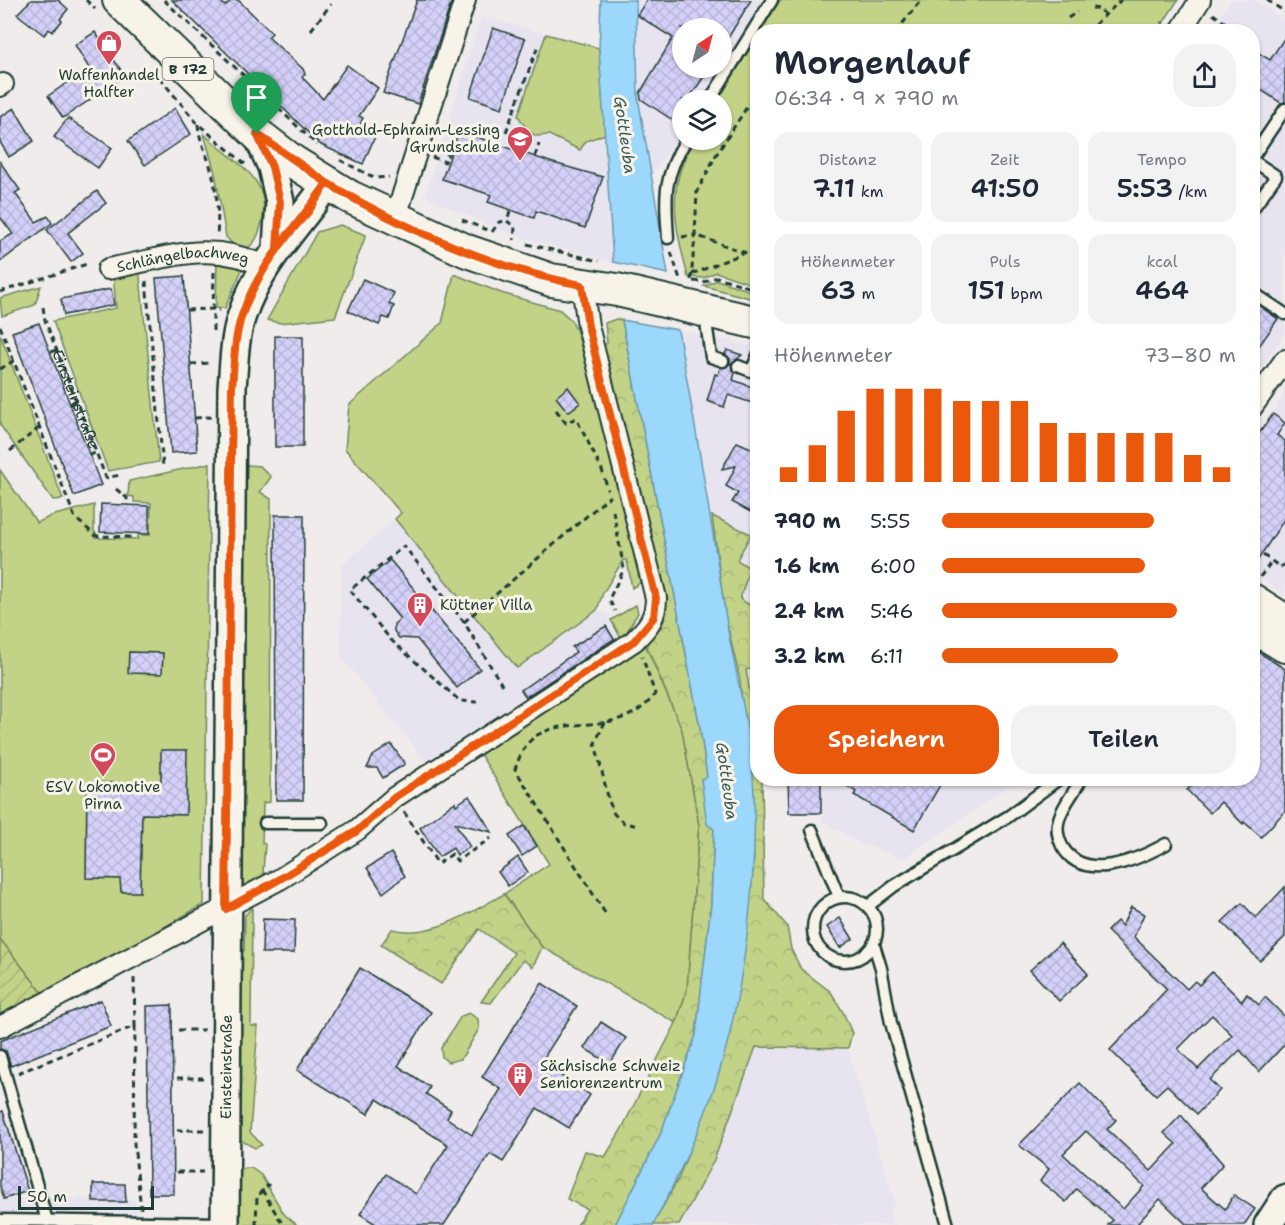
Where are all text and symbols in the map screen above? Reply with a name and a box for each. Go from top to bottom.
north arrow [672,18,732,78]
map controls [672,18,732,150]
shop icon: Waffenhandel Halfter [94,28,124,66]
text: Morgenlauf [774,40,970,85]
button: share [1173,44,1236,107]
road number: B 172 [162,58,213,80]
place label: Waffenhandel Halfter [59,65,160,102]
pin [231,72,282,134]
icon: arrive [240,81,273,114]
text: 06:34 · 9 × 790 m [774,85,959,111]
button: layers [672,90,732,150]
water label: Gottleuba [609,95,641,175]
place label: Gotthold-Ephraim-Lessing Grundschule [312,120,500,157]
school or university icon: Gotthold-Ephraim-Lessing Grundschule [505,124,535,162]
text: Distanz [819,149,877,170]
text: Zeit [990,149,1020,170]
text: Tempo [1137,149,1187,170]
text: 7.11 [813,170,855,205]
text: 41:50 [970,170,1040,205]
text: 5:53 [1117,170,1173,205]
text: km [855,181,883,202]
text: /km [1173,181,1207,202]
street label: Schlängelbachweg [115,242,252,277]
text: Höhenmeter [800,251,896,272]
text: Puls [989,251,1021,272]
text: kcal [1146,251,1178,272]
text: 63 [821,272,856,307]
text: 151 [967,272,1005,307]
text: 464 [1135,272,1189,307]
text: m [856,283,875,304]
text: bpm [1005,283,1043,304]
text: Höhenmeter [774,342,893,368]
text: 73–80 m [1144,342,1236,368]
street label: Einsteinstraße [47,347,104,451]
text: 790 m [774,508,841,534]
text: 5:55 [870,508,910,534]
text: 1.6 km [774,553,840,579]
text: 6:00 [870,553,916,579]
building icon: Küttner Villa [405,590,435,628]
place label: Küttner Villa [440,595,533,615]
text: 2.4 km [774,598,844,624]
text: 5:46 [870,598,913,624]
text: 3.2 km [774,643,845,669]
text: 6:11 [870,643,903,669]
button: Speichern [774,705,999,774]
button: Teilen [1011,705,1236,774]
sports icon: ESV Lokomotive Pirna [88,740,118,778]
water label: Gottleuba [711,741,743,821]
place label: ESV Lokomotive Pirna [46,777,160,814]
street label: Einsteinstraße [216,1015,237,1119]
place label: Sächsische Schweiz Seniorenzentrum [540,1056,681,1093]
building icon: Sächsische Schweiz Seniorenzentrum [505,1060,535,1098]
scale bar [18,1183,154,1210]
text: 50 m [27,1186,67,1207]

